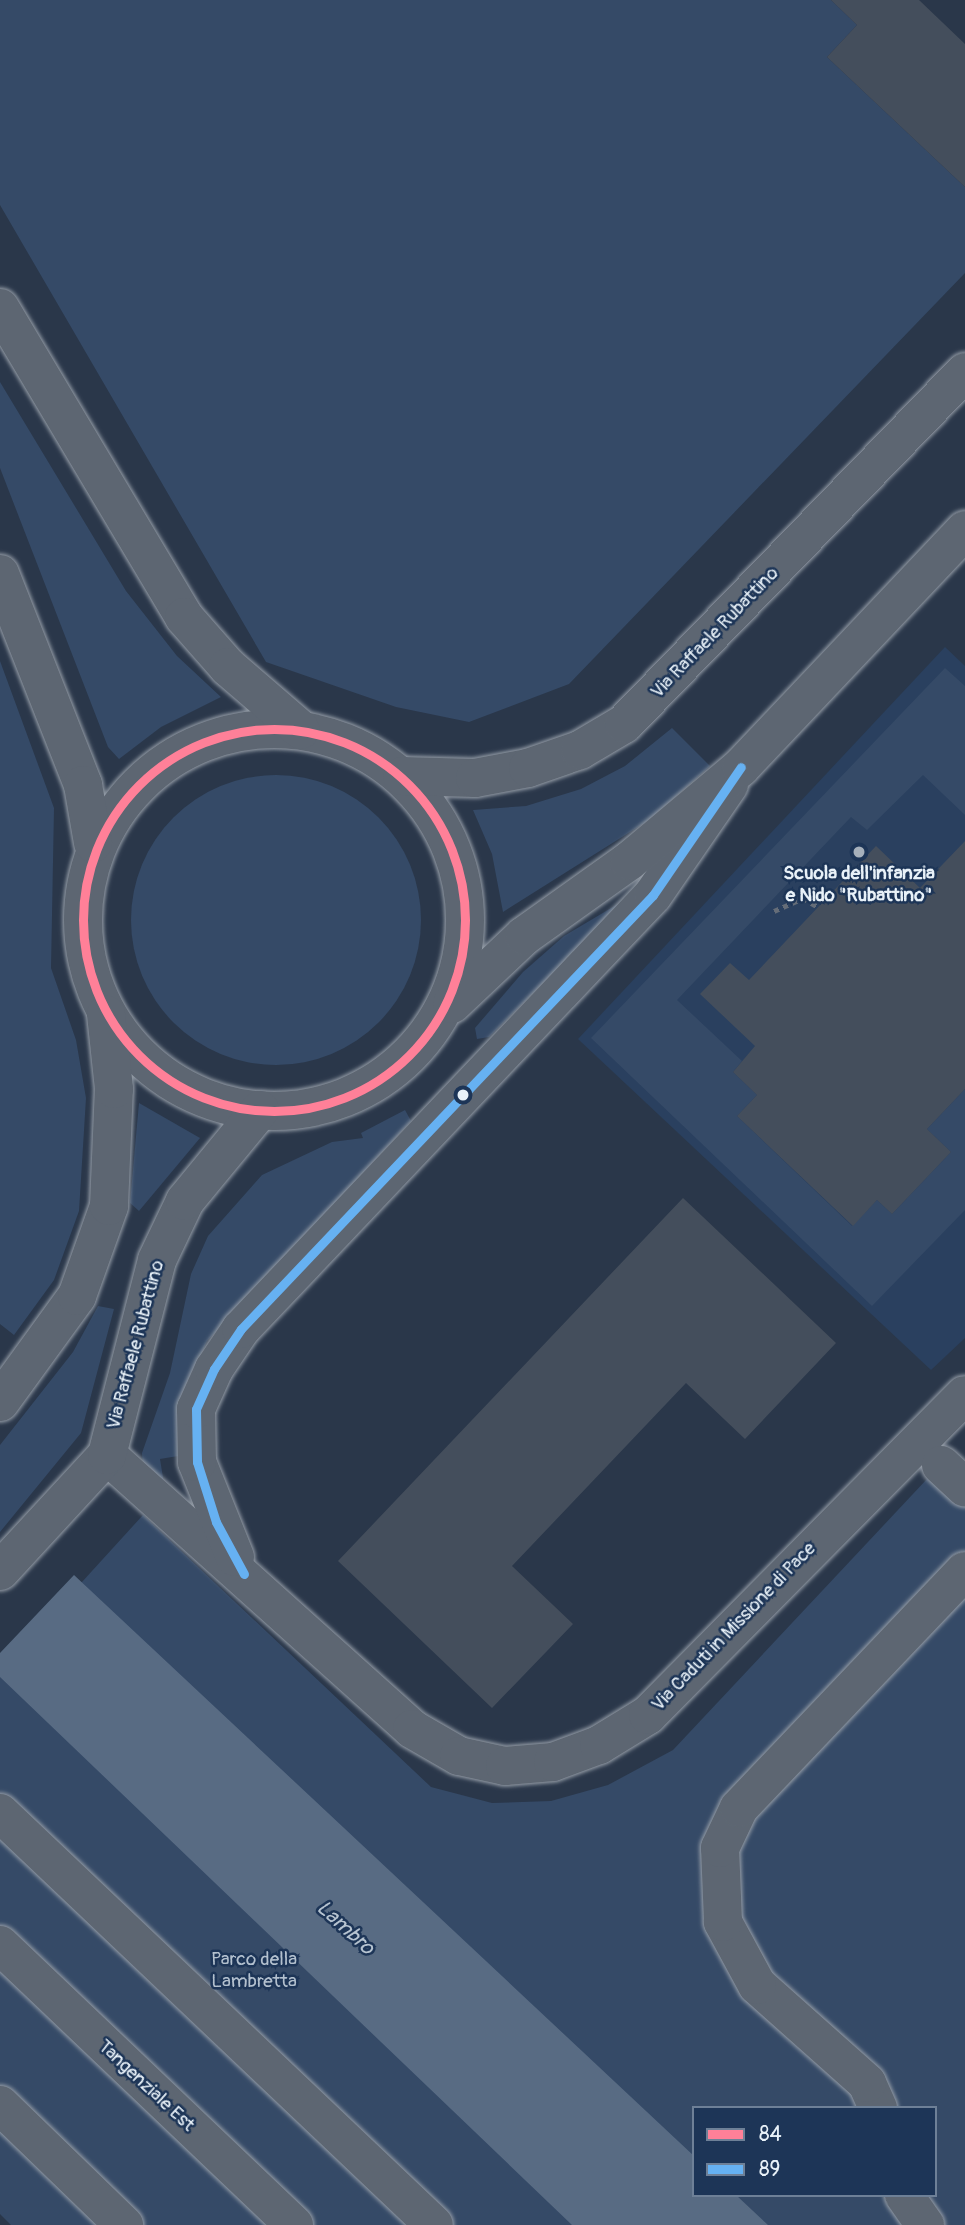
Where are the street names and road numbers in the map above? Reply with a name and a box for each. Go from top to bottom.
street label: Via Raffaele Rubattino [646,562,784,704]
street label: Via Raffaele Rubattino [102,1258,170,1432]
street label: Via Caduti in Missione di Pace [647,1538,821,1716]
street label: Tangenziale Est [93,2035,199,2137]

